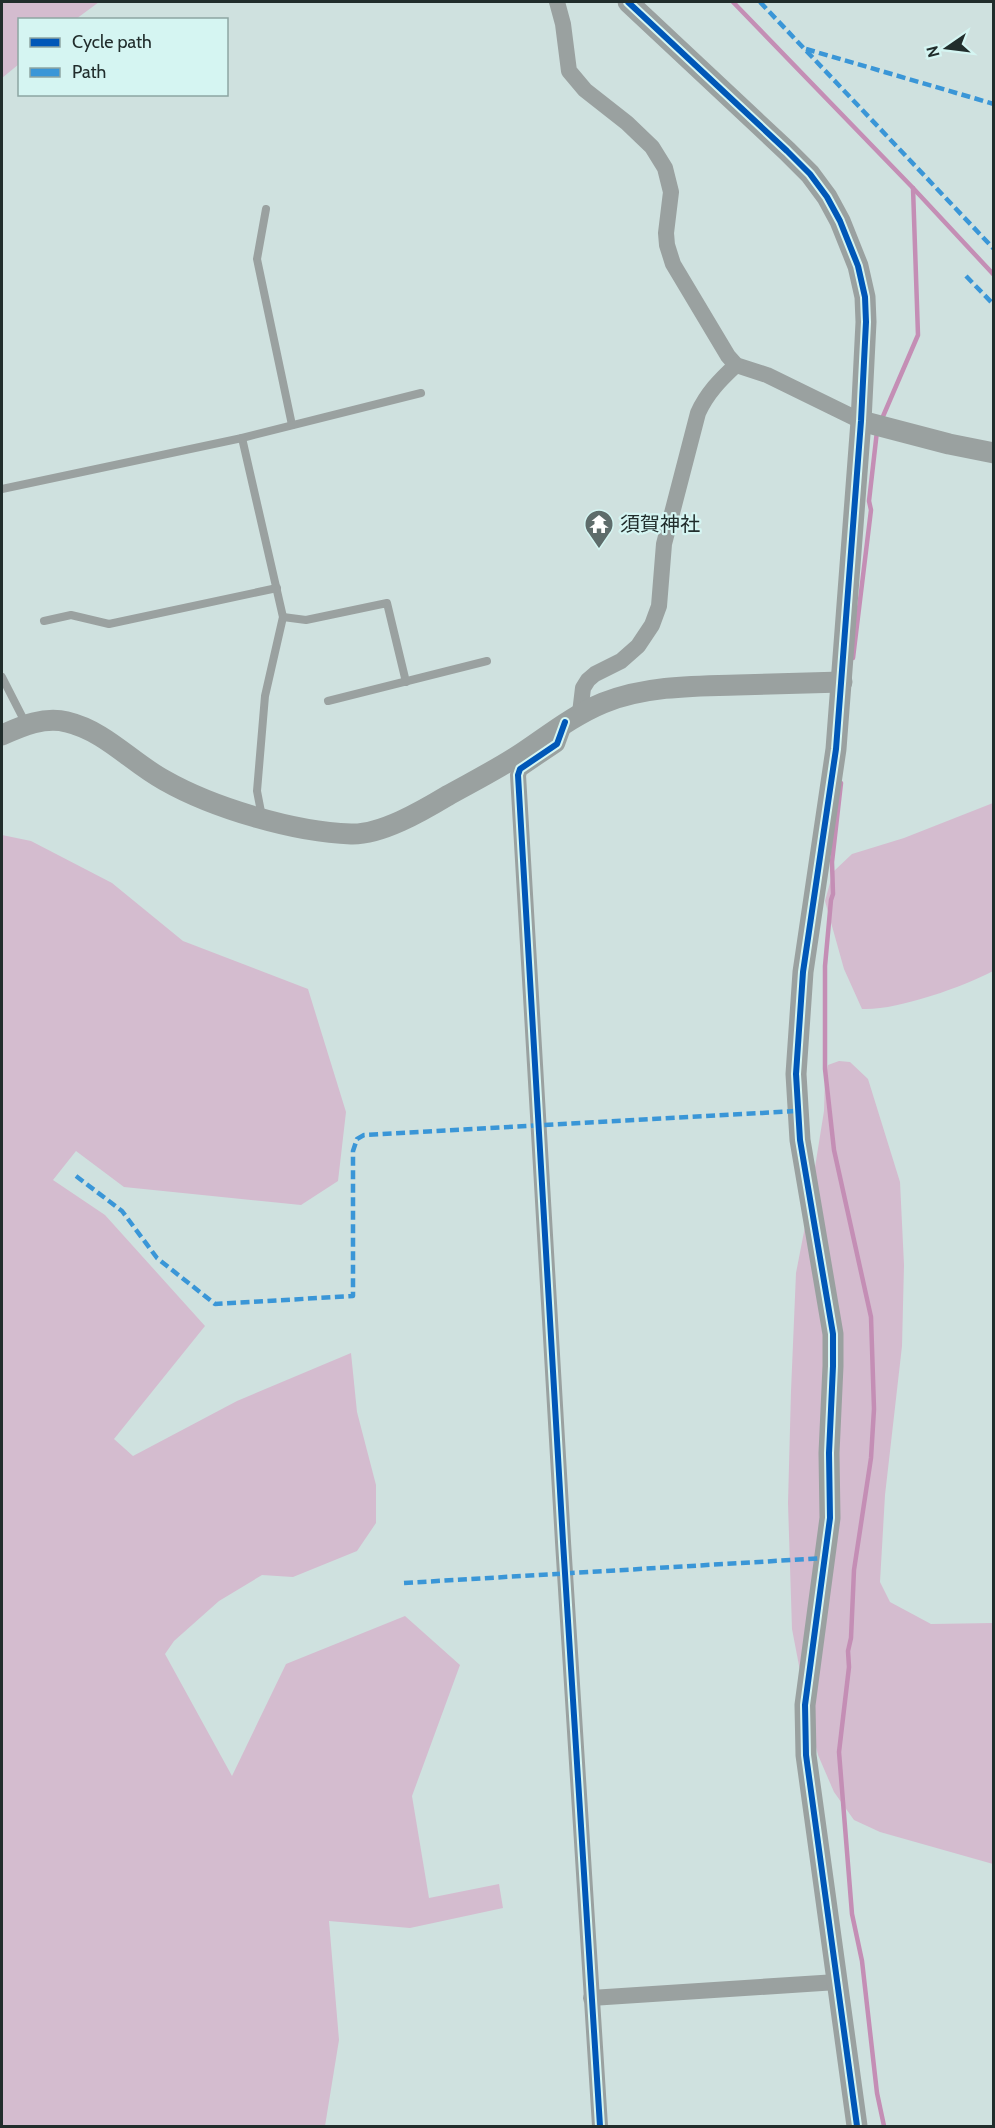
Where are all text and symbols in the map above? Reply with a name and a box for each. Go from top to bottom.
legend [18,18,228,96]
north arrow [917,18,977,78]
text: Cycle path [72,31,152,53]
text: N [922,44,944,59]
text: Path [72,61,106,83]
temple icon: 須賀神社 [583,508,615,550]
place label: 須賀神社 [620,512,700,536]

